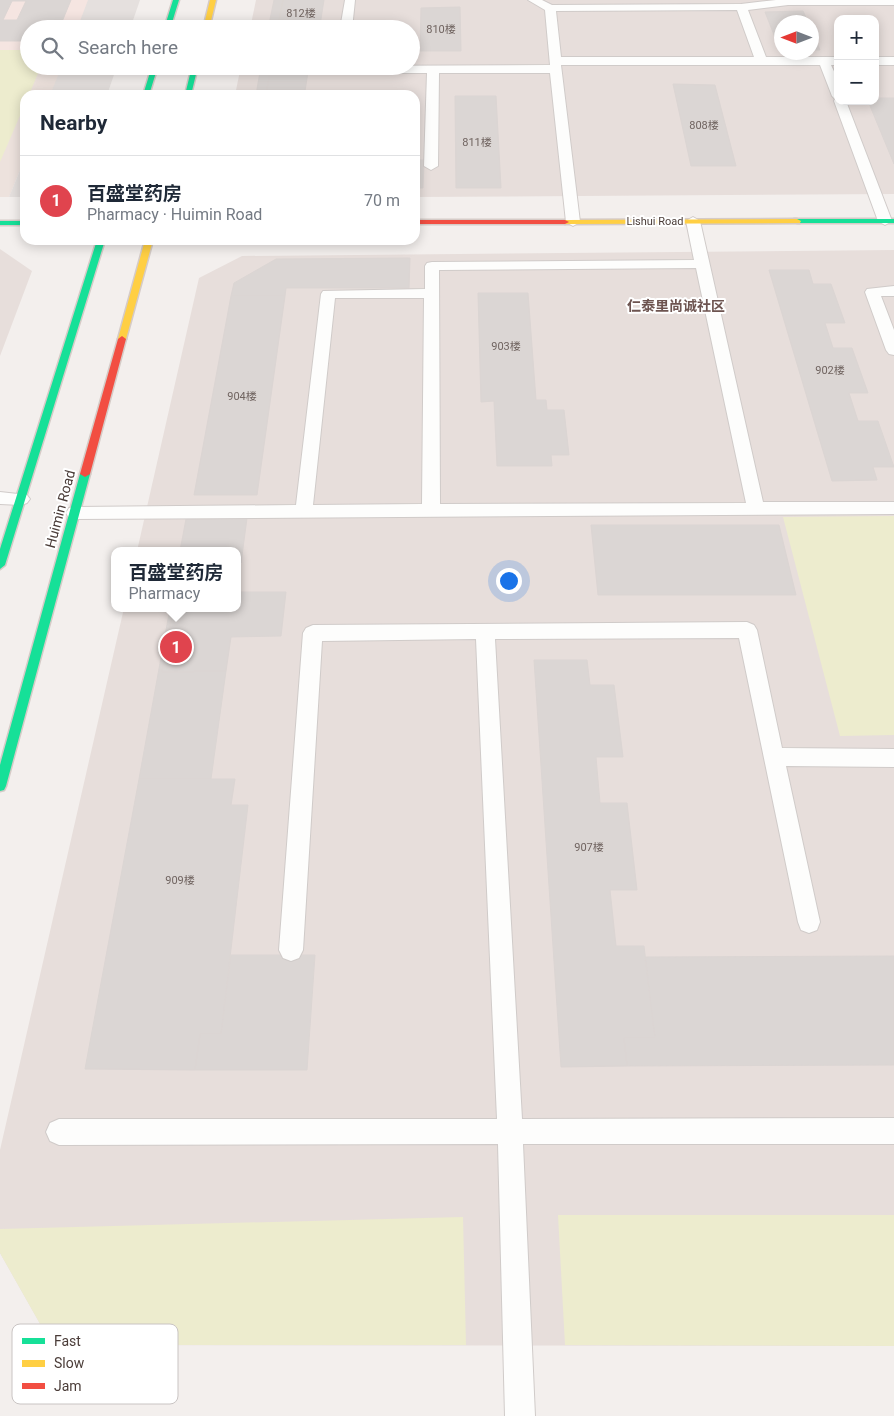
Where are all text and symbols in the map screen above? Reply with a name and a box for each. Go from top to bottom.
house number: 812楼 [286,7,316,20]
north arrow [774,15,819,60]
map controls [834,15,879,105]
button: + [834,15,879,60]
search box [20,20,420,75]
house number: 810楼 [426,23,456,36]
icon: search [38,34,66,62]
text: Search here [78,36,178,59]
button: − [834,60,879,105]
text: Nearby [40,111,107,135]
house number: 808楼 [689,119,719,132]
house number: 811楼 [462,136,492,149]
text: 百盛堂药房 [87,182,182,205]
text: 1 [51,191,61,210]
text: 70 m [364,191,400,210]
text: Pharmacy · Huimin Road [87,205,262,224]
street label: Lishui Road [626,215,684,228]
district label: 仁泰里尚诚社区 [627,298,725,314]
house number: 903楼 [491,340,521,353]
house number: 902楼 [815,364,845,377]
house number: 904楼 [227,390,257,403]
street label: Huimin Road [42,468,78,550]
popup [111,547,241,612]
text: 百盛堂药房 [128,561,224,584]
your location [496,568,522,594]
text: Pharmacy [128,584,200,603]
pin: 1 [160,628,192,666]
house number: 907楼 [574,841,604,854]
house number: 909楼 [165,874,195,887]
legend [12,1324,178,1404]
text: Fast [54,1333,81,1349]
text: Slow [54,1355,85,1371]
text: Jam [54,1378,82,1394]

